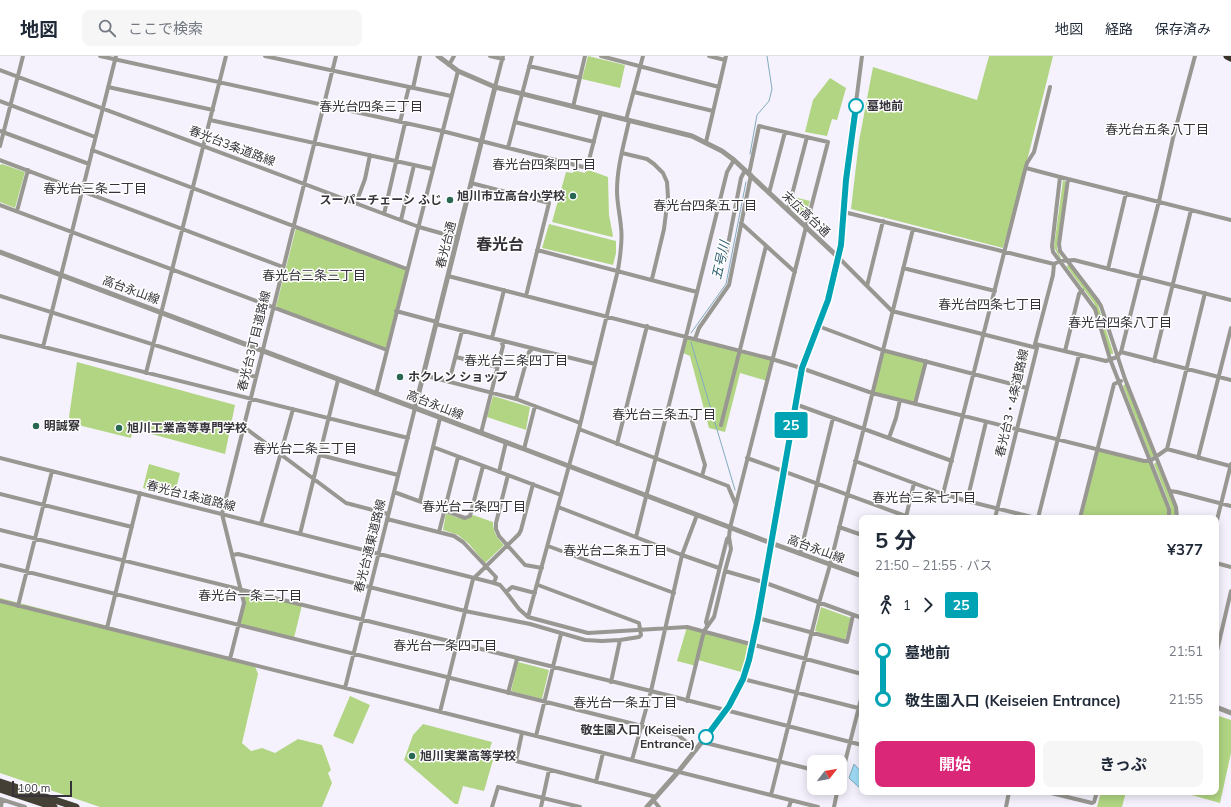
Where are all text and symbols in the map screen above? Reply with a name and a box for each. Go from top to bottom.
search box [82,10,362,46]
text: 地図 [20,17,58,41]
icon: search [96,17,118,39]
text: ここで検索 [128,19,203,38]
text: 地図 [1055,20,1083,38]
text: 経路 [1105,20,1133,38]
text: 保存済み [1155,20,1211,38]
district label: 春光台四条三丁目 [319,98,423,114]
marker: 墓地前 [848,98,864,114]
place label: 墓地前 [867,98,903,113]
district label: 春光台五条八丁目 [1105,121,1209,137]
street label: 春光台3条道路線 [187,122,277,169]
district label: 春光台四条四丁目 [492,156,596,172]
district label: 春光台三条二丁目 [43,180,147,196]
place label: 旭川市立高台小学校 [457,188,565,203]
street label: 末広高台通 [779,188,833,240]
marker: 旭川市立高台小学校 [568,191,578,201]
place label: スーパーチェーン ふじ [319,192,442,207]
marker: スーパーチェーン ふじ [445,195,455,205]
district label: 春光台四条五丁目 [653,197,757,213]
street label: 春光台通 [432,220,459,270]
district label: 春光台 [476,234,524,254]
water label: 五号川 [708,237,733,281]
district label: 春光台三条三丁目 [262,267,366,283]
street label: 高台永山線 [100,272,162,307]
street label: 春光台3丁目道路線 [234,289,273,393]
district label: 春光台四条七丁目 [938,296,1042,312]
district label: 春光台四条八丁目 [1068,314,1172,330]
street label: 春光台3・4条道路線 [992,347,1031,458]
district label: 春光台三条四丁目 [464,352,568,368]
place label: ホクレン ショップ [408,369,507,384]
marker: ホクレン ショップ [395,372,405,382]
street label: 高台永山線 [404,387,466,422]
district label: 春光台三条五丁目 [612,406,716,422]
line badge: 25 [773,412,809,438]
text: 25 [783,416,799,434]
place label: 明誠寮 [44,418,80,433]
place label: 旭川工業高等専門学校 [127,420,247,435]
marker: 明誠寮 [31,421,41,431]
marker: 旭川工業高等専門学校 [114,423,124,433]
district label: 春光台二条三丁目 [253,440,357,456]
street label: 春光台1条道路線 [145,477,237,514]
district label: 春光台三条七丁目 [872,489,976,505]
street label: 春光台通東道路線 [351,497,388,594]
district label: 春光台二条四丁目 [422,498,526,514]
text: 5 分 [875,526,916,554]
street label: 高台永山線 [785,531,847,566]
text: ¥377 [1167,540,1203,559]
district label: 春光台二条五丁目 [563,542,667,558]
text: 21:50 – 21:55 · バス [875,557,992,573]
district label: 春光台一条三丁目 [198,587,302,603]
icon: walk [875,594,897,616]
icon: forward [917,594,939,616]
text: 25 [953,596,970,614]
text: 1 [903,597,911,613]
district label: 春光台一条四丁目 [393,637,497,653]
text: 墓地前 [905,643,950,662]
text: 21:51 [1169,643,1203,659]
text: 敬生園入口 (Keiseien Entrance) [905,691,1121,710]
text: 21:55 [1169,691,1203,707]
district label: 春光台一条五丁目 [573,694,677,710]
place label: 敬生園入口 (Keiseien Entrance) [580,722,695,751]
marker: 敬生園入口 (Keiseien Entrance) [698,729,714,745]
button: 開始 [875,741,1035,787]
button: きっぷ [1043,741,1203,787]
place label: 旭川実業高等学校 [420,748,516,763]
marker: 旭川実業高等学校 [407,751,417,761]
north arrow [807,755,847,795]
map controls [807,755,847,795]
scale bar [12,779,72,798]
text: 100 m [18,781,50,795]

